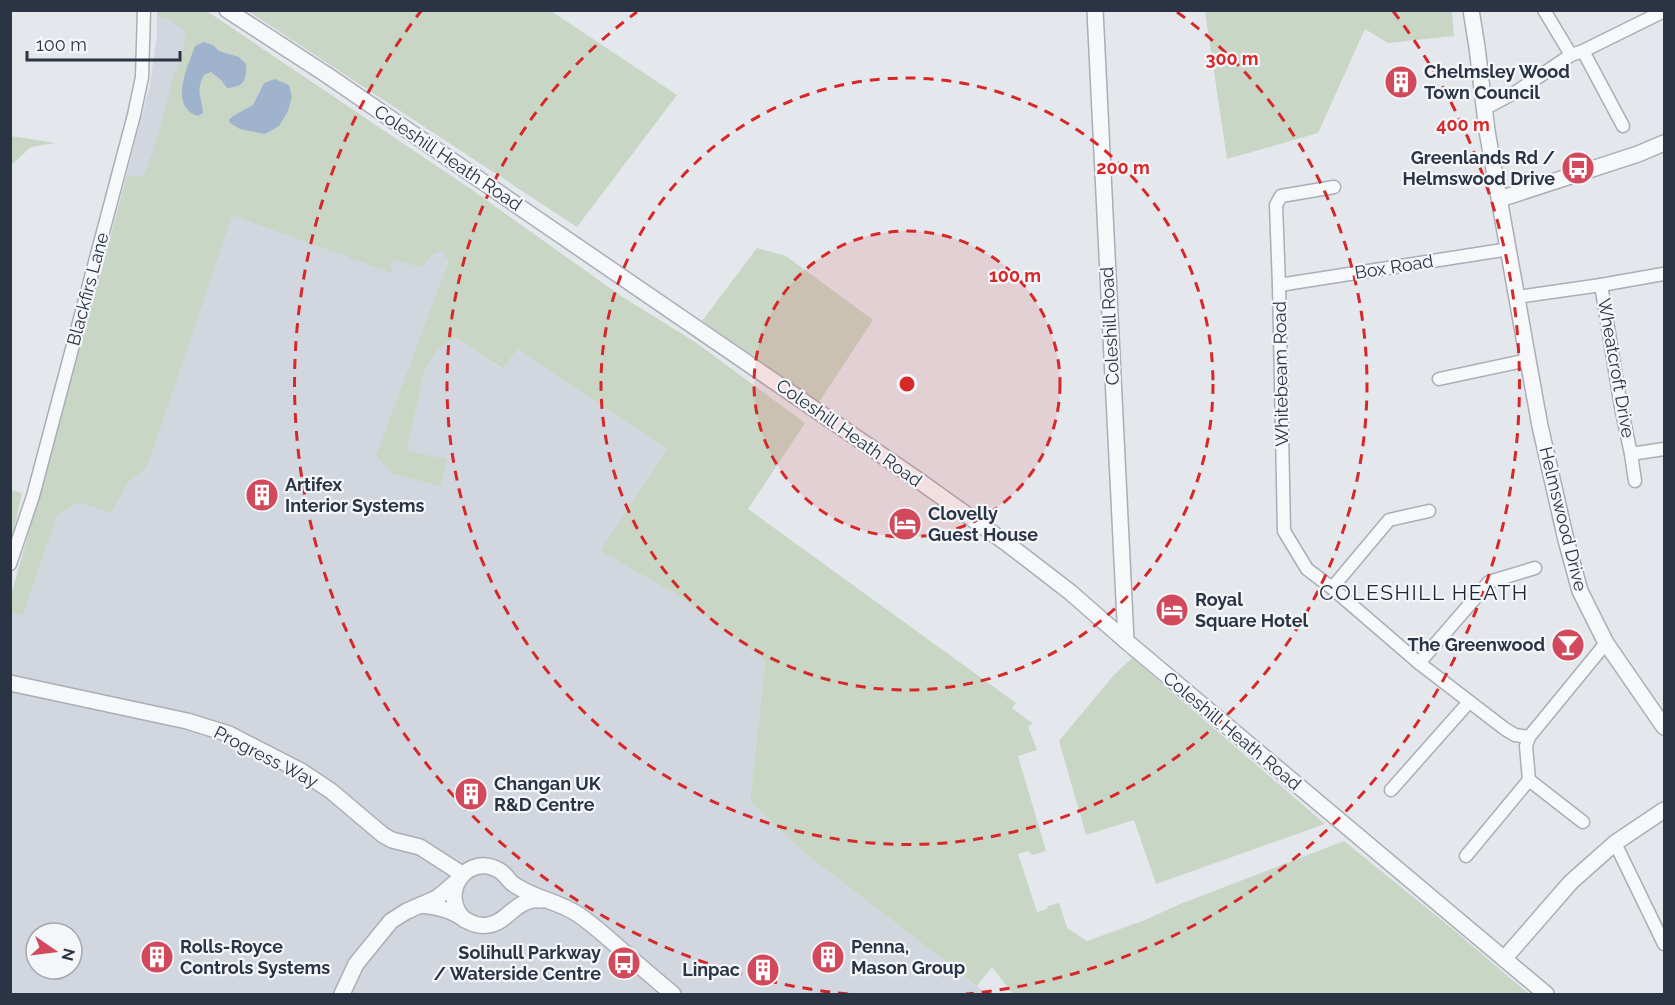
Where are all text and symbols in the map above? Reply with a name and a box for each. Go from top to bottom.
scale bar [27,24,180,62]
text: 100 m [36,34,87,55]
text: 300 m [1205,48,1259,69]
place label: Chelmsley Wood Town Council [1424,61,1570,103]
building icon: Chelmsley Wood Town Council [1383,64,1419,100]
street label: Coleshill Heath Road [371,100,526,215]
text: 400 m [1436,114,1490,135]
place label: Greenlands Rd / Helmswood Drive [1403,147,1555,189]
bus stop icon: Greenlands Rd / Helmswood Drive [1560,150,1596,186]
text: 200 m [1096,157,1150,178]
street label: Blackfirs Lane [62,230,113,348]
street label: Box Road [1353,250,1435,283]
text: 100 m [989,265,1041,286]
street label: Coleshill Road [1096,266,1123,386]
street label: Wheatcroft Drive [1594,296,1639,440]
street label: Whitebeam Road [1269,301,1292,447]
street label: Coleshill Heath Road [772,374,926,491]
centre of rings [897,374,917,394]
street label: Helmswood Drive [1535,444,1592,594]
place label: Artifex Interior Systems [285,474,424,516]
building icon: Artifex Interior Systems [244,477,280,513]
place label: Clovelly Guest House [928,503,1038,545]
hotel icon: Clovelly Guest House [887,506,923,542]
district label: COLESHILL HEATH [1319,580,1529,605]
place label: Royal Square Hotel [1195,589,1308,631]
hotel icon: Royal Square Hotel [1154,592,1190,628]
bar icon: The Greenwood [1550,627,1586,663]
place label: The Greenwood [1408,634,1545,655]
street label: Coleshill Heath Road [1159,667,1305,794]
street label: Progress Way [211,721,322,792]
place label: Changan UK R&D Centre [494,773,602,815]
building icon: Changan UK R&D Centre [453,776,489,812]
north arrow [24,921,84,981]
place label: Rolls-Royce Controls Systems [180,936,330,978]
place label: Penna, Mason Group [851,936,965,978]
building icon: Rolls-Royce Controls Systems [139,939,175,975]
building icon: Penna, Mason Group [810,939,846,975]
place label: Solihull Parkway / Waterside Centre [433,942,601,984]
bus stop icon: Solihull Parkway / Waterside Centre [606,945,642,981]
text: N [57,946,79,963]
building icon: Linpac [745,952,781,988]
place label: Linpac [682,959,740,980]

